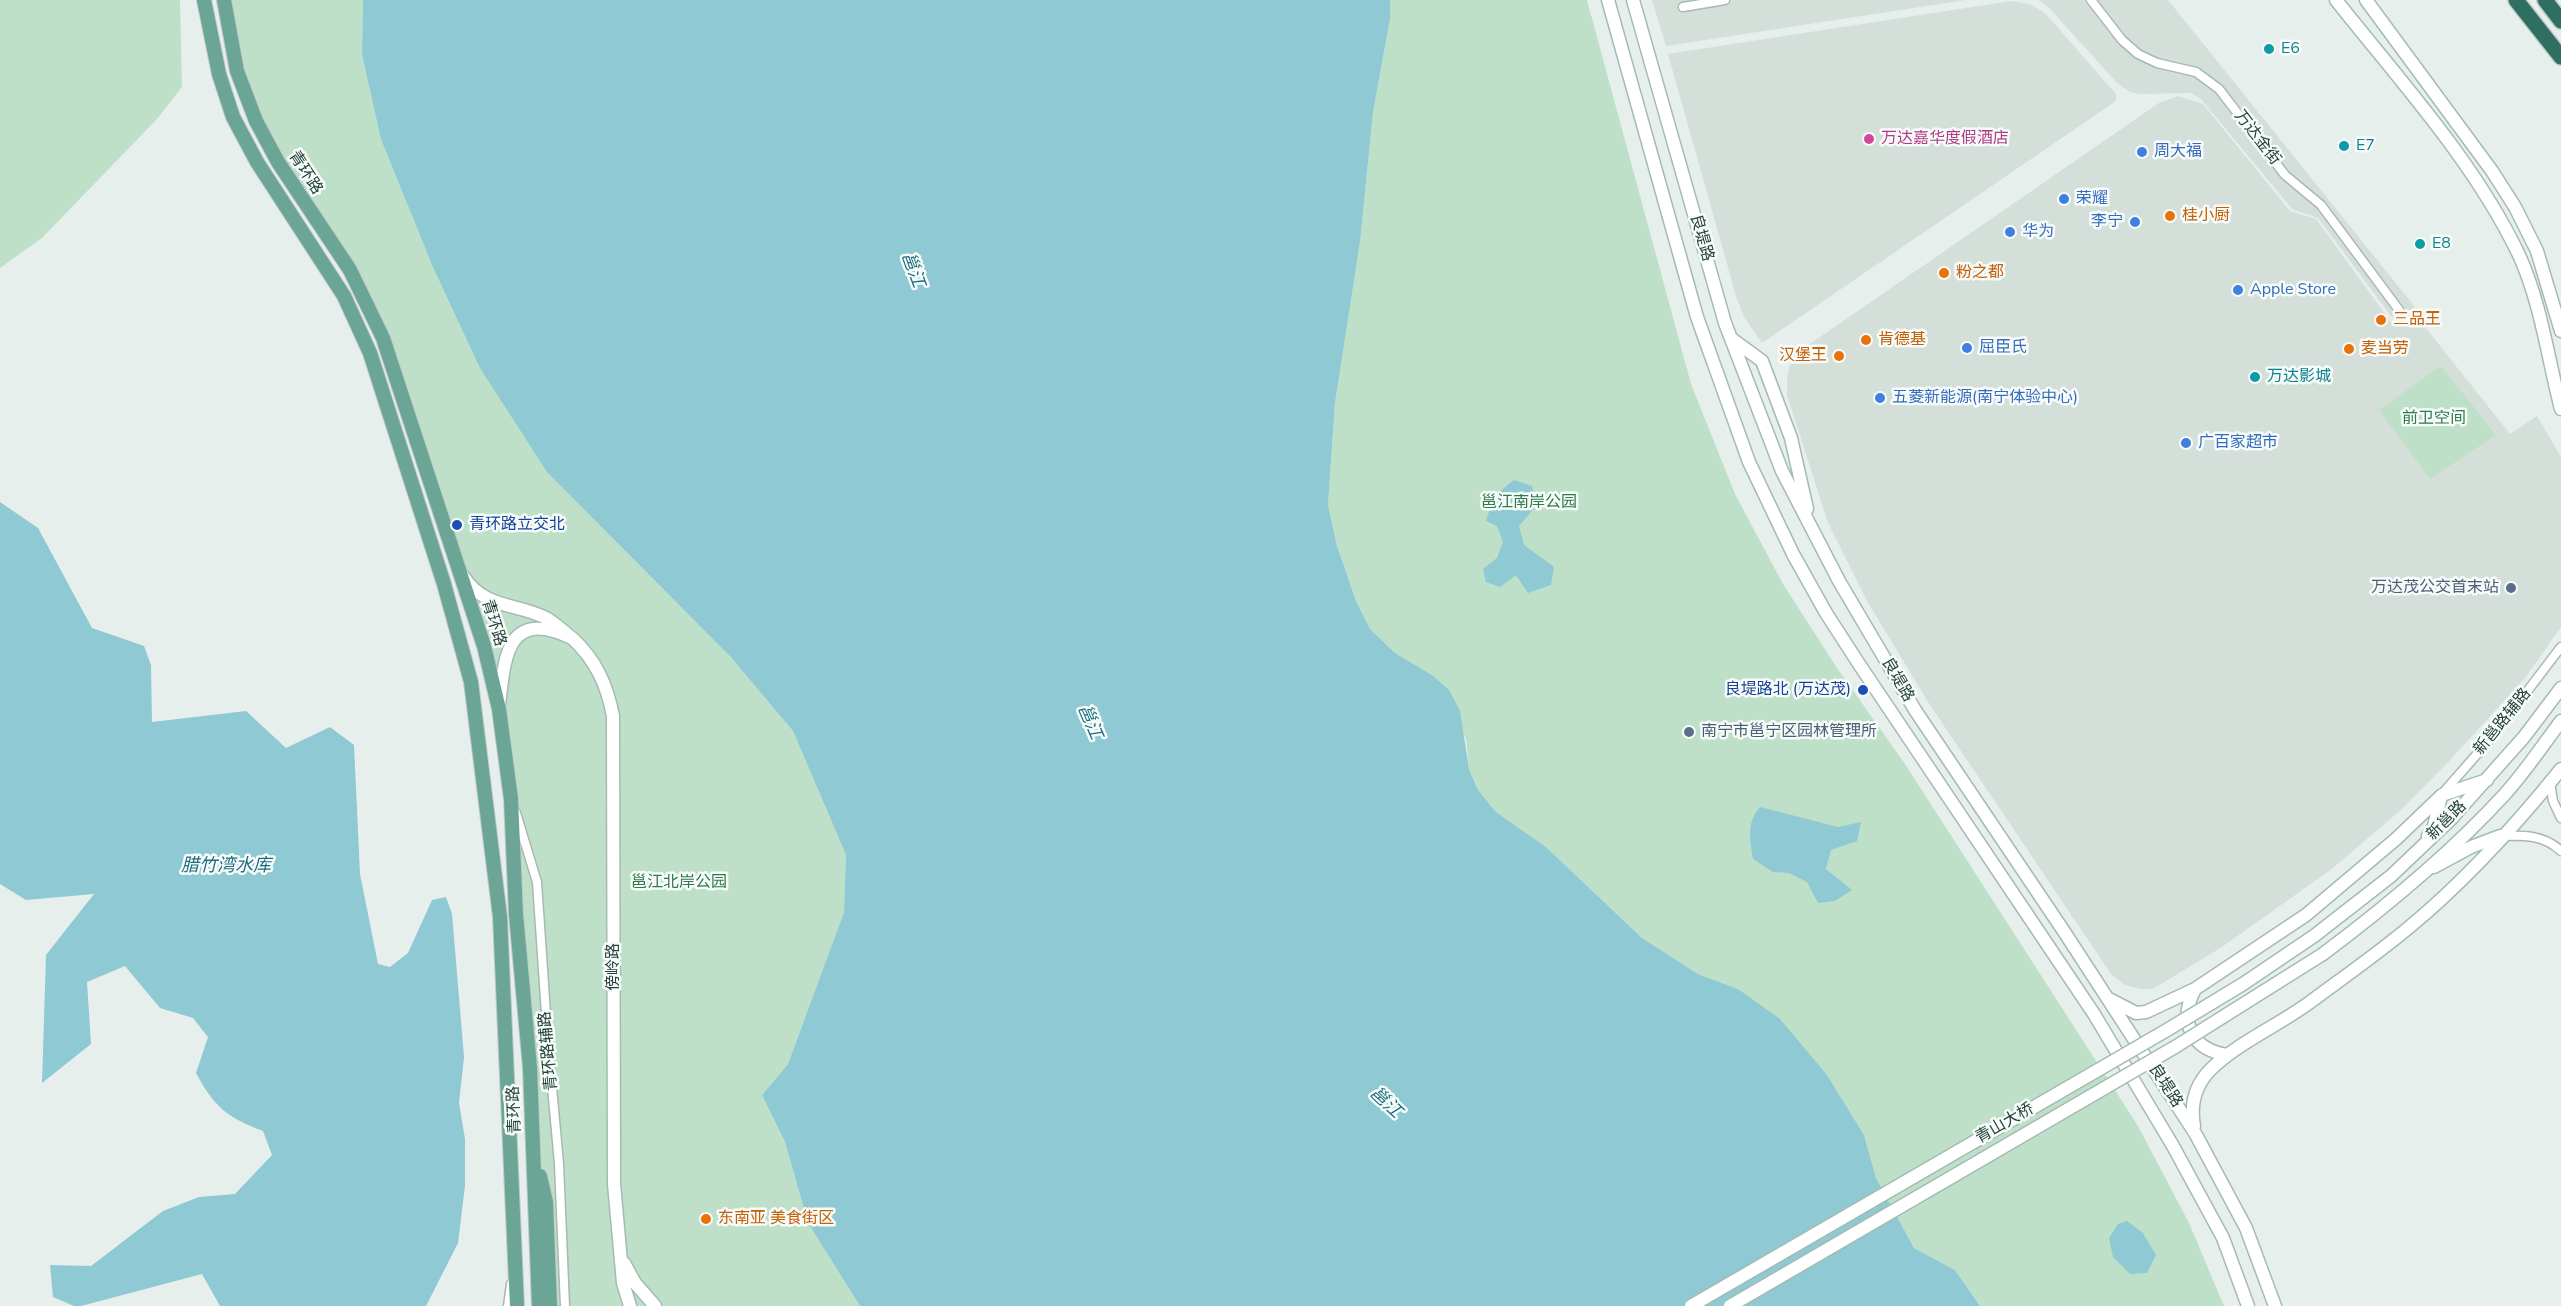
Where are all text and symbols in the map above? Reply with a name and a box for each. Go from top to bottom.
place label: E6 [2281,39,2300,59]
marker: E6 [2262,42,2276,56]
street label: 万达金街 [2230,107,2284,169]
place label: 万达嘉华度假酒店 [1881,129,2009,149]
marker: 万达嘉华度假酒店 [1862,132,1876,146]
place label: E7 [2356,136,2375,156]
marker: E7 [2337,139,2351,153]
place label: 周大福 [2154,142,2202,162]
marker: 周大福 [2135,145,2149,159]
street label: 青环路 [284,148,326,198]
place label: 荣耀 [2076,189,2108,209]
marker: 荣耀 [2057,192,2071,206]
place label: 桂小厨 [2182,206,2230,226]
marker: 桂小厨 [2163,209,2177,223]
street label: 良堤路 [1685,212,1717,264]
place label: 李宁 [2091,212,2123,232]
marker: 李宁 [2128,215,2142,229]
place label: 华为 [2022,222,2054,242]
marker: 华为 [2003,225,2017,239]
place label: E8 [2432,234,2451,254]
marker: E8 [2413,237,2427,251]
water label: 邕江 [896,249,928,291]
place label: 粉之都 [1956,263,2004,283]
marker: 粉之都 [1937,266,1951,280]
place label: Apple Store [2250,280,2336,300]
marker: Apple Store [2231,283,2245,297]
place label: 三品王 [2393,310,2441,330]
marker: 三品王 [2374,313,2388,327]
place label: 肯德基 [1878,330,1926,350]
marker: 肯德基 [1859,333,1873,347]
place label: 屈臣氏 [1979,338,2027,358]
place label: 麦当劳 [2361,339,2409,359]
marker: 屈臣氏 [1960,341,1974,355]
marker: 麦当劳 [2342,342,2356,356]
place label: 汉堡王 [1779,346,1827,366]
marker: 汉堡王 [1832,349,1846,363]
place label: 万达影城 [2267,367,2331,387]
marker: 万达影城 [2248,370,2262,384]
place label: 五菱新能源(南宁体验中心) [1892,388,2078,408]
marker: 五菱新能源(南宁体验中心) [1873,391,1887,405]
park label: 前卫空间 [2402,409,2466,429]
place label: 广百家超市 [2198,433,2278,453]
marker: 广百家超市 [2179,436,2193,450]
park label: 邕江南岸公园 [1481,493,1577,513]
place label: 青环路立交北 [469,515,565,535]
marker: 青环路立交北 [450,518,464,532]
place label: 万达茂公交首末站 [2371,578,2499,598]
marker: 万达茂公交首末站 [2504,581,2518,595]
street label: 青环路 [477,597,509,649]
street label: 良堤路 [1877,654,1917,706]
place label: 良堤路北 (万达茂) [1725,680,1851,700]
marker: 良堤路北 (万达茂) [1856,683,1870,697]
street label: 新邕路辅路 [2470,685,2536,759]
water label: 邕江 [1072,701,1106,743]
place label: 南宁市邕宁区园林管理所 [1701,722,1877,742]
marker: 南宁市邕宁区园林管理所 [1682,725,1696,739]
street label: 新邕路 [2423,797,2471,845]
water label: 腊竹湾水库 [181,856,271,878]
park label: 邕江北岸公园 [631,873,727,893]
street label: 傍岭路 [604,943,624,991]
street label: 青环路辅路 [536,1010,562,1092]
street label: 良堤路 [2144,1061,2186,1111]
water label: 邕江 [1364,1083,1406,1123]
street label: 青环路 [505,1086,525,1134]
street label: 青山大桥 [1972,1100,2038,1148]
place label: 东南亚 美食街区 [718,1209,834,1229]
marker: 东南亚 美食街区 [699,1212,713,1226]

